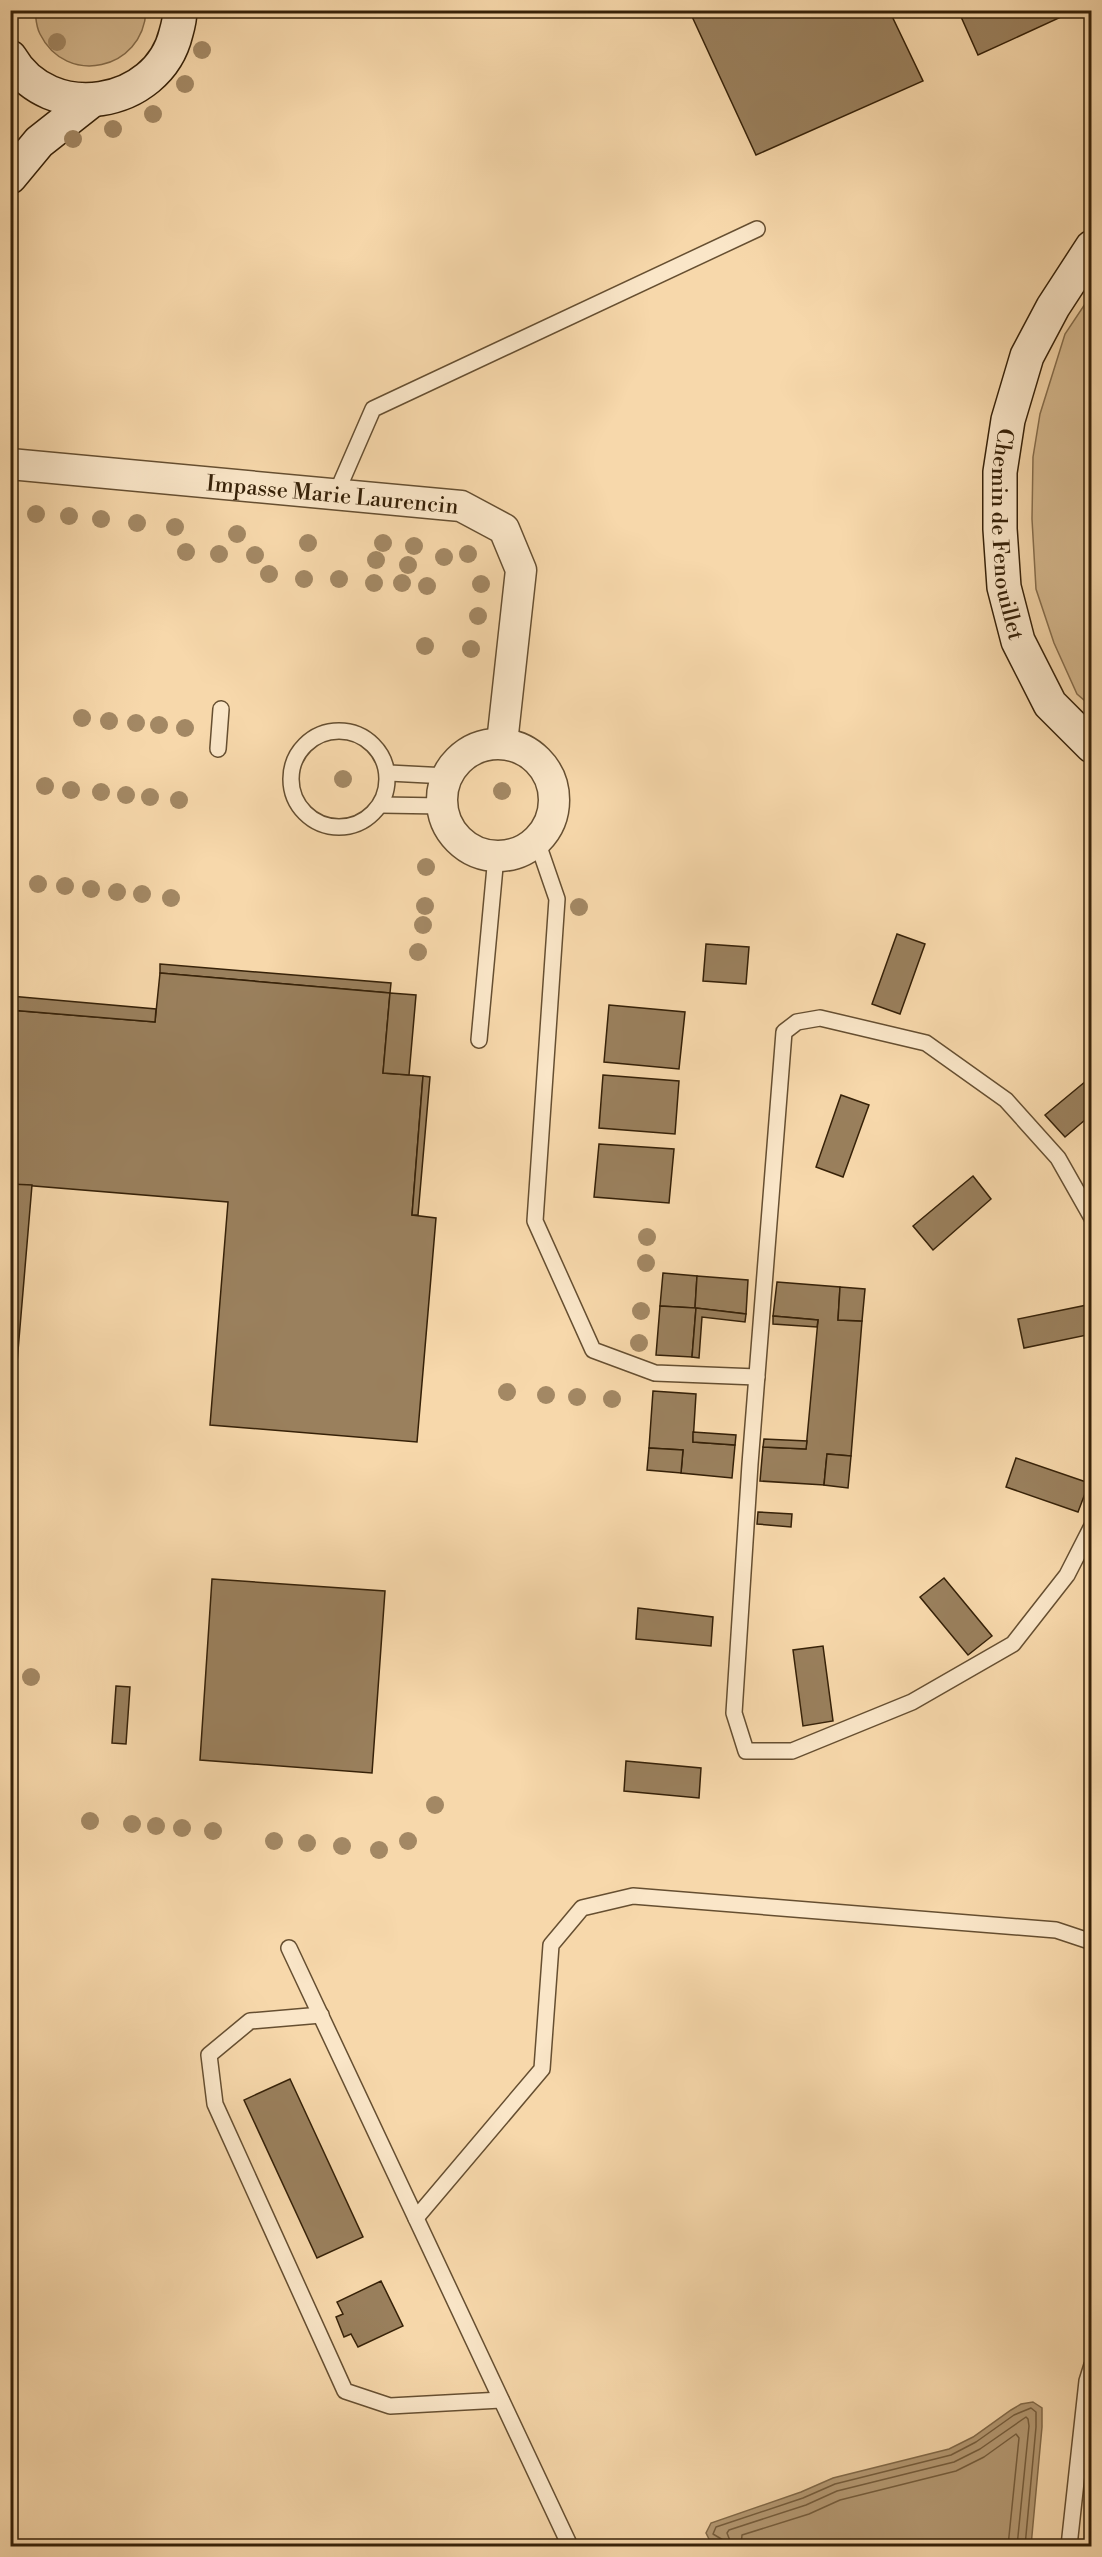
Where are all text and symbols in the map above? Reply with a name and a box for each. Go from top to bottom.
street label: Chemin de Fenouillet [985,426,1029,643]
street label: Impasse Marie Laurencin [205,470,460,521]

